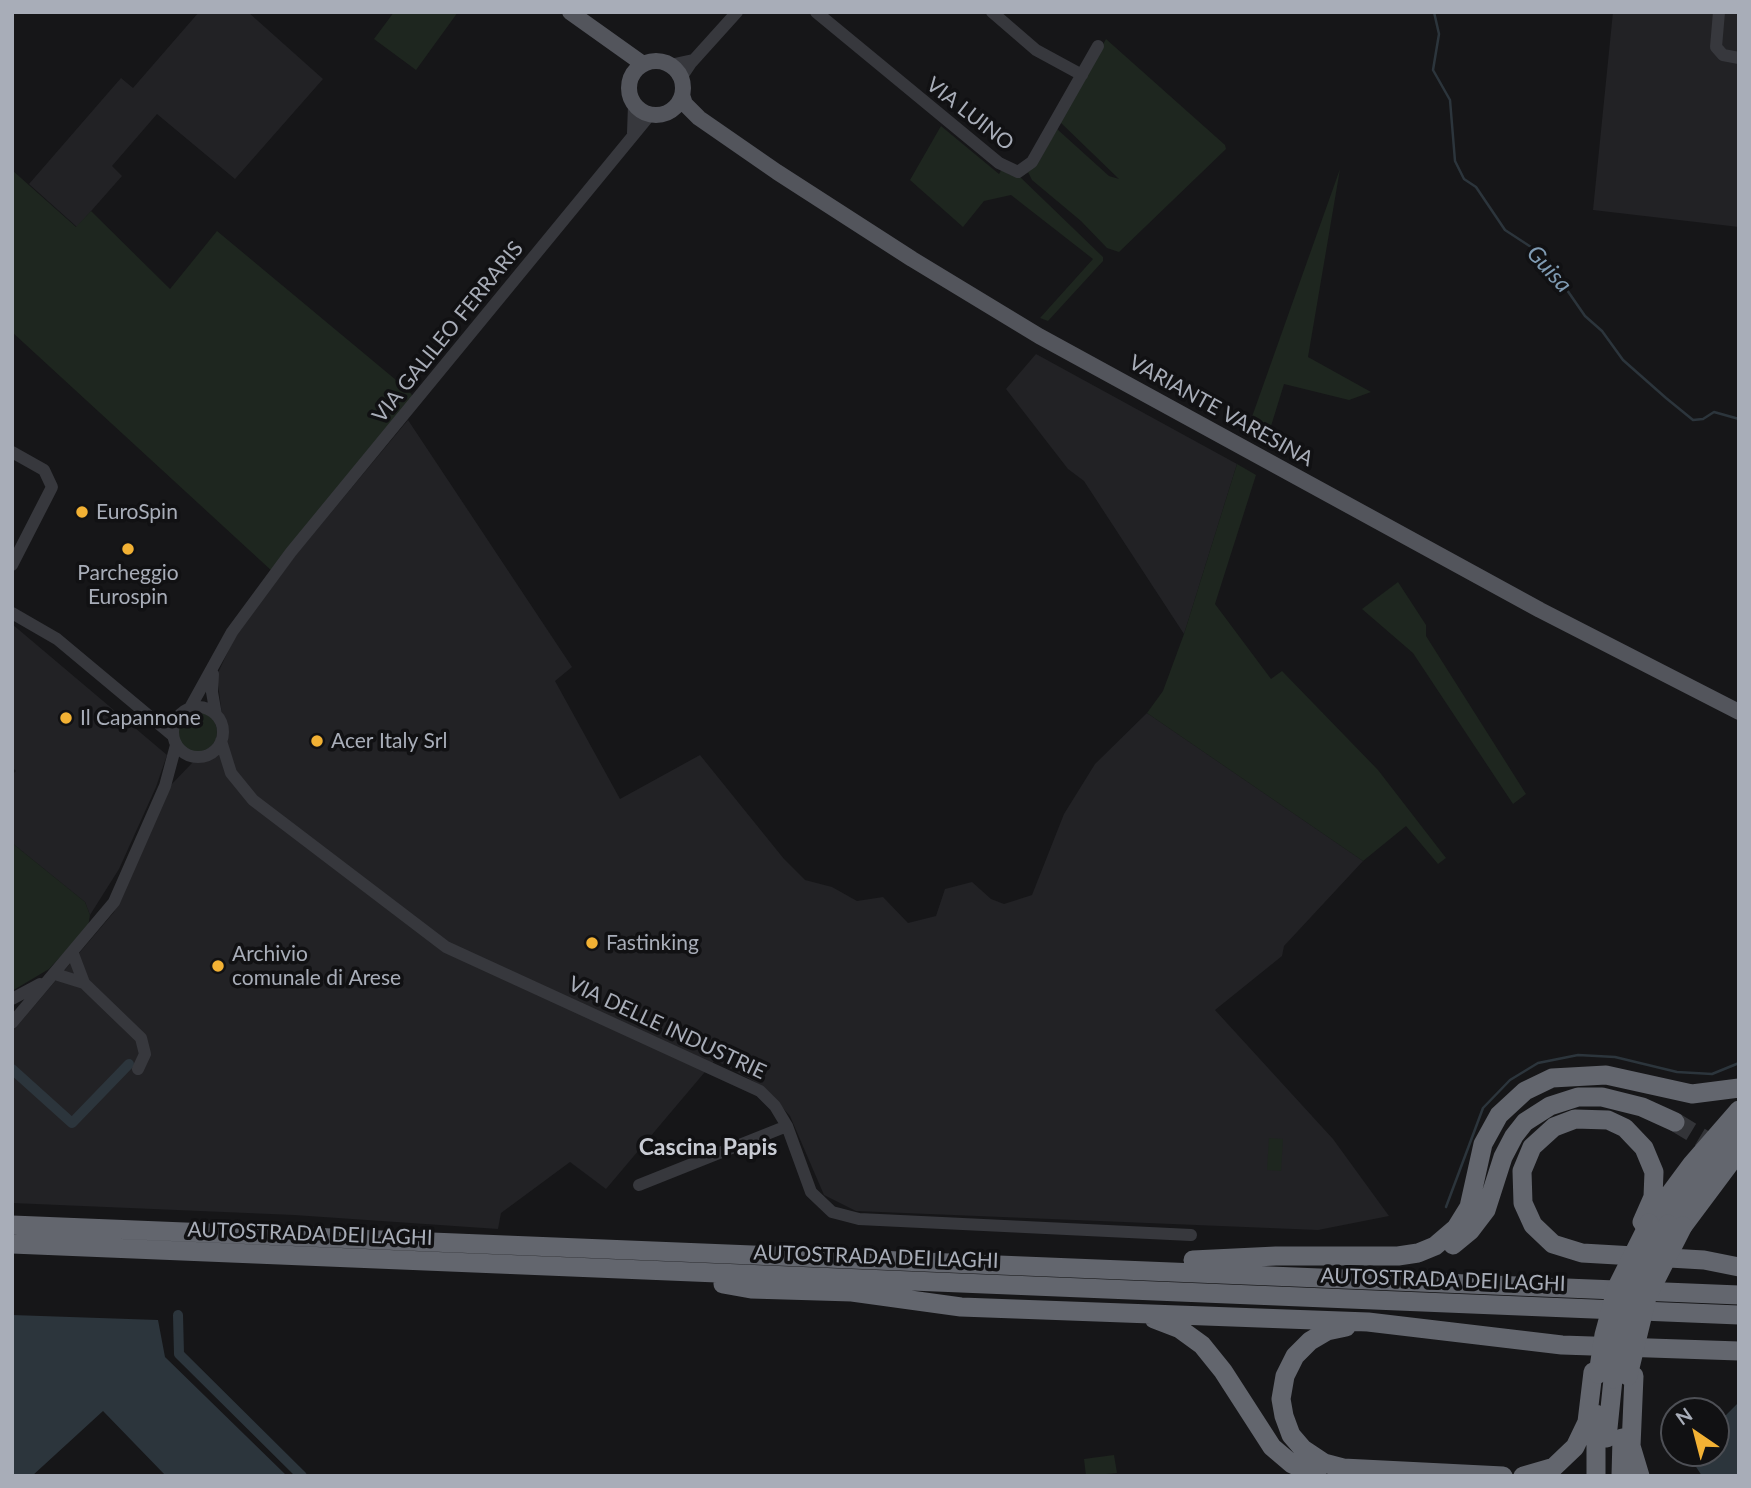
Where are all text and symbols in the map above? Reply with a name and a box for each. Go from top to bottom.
street label: VIA LUINO [921,72,1019,156]
street label: VIA GALILEO FERRARIS [367,236,529,428]
water label: Guisa [1521,240,1577,298]
street label: VARIANTE VARESINA [1125,350,1317,472]
place label: EuroSpin [96,499,178,525]
marker: EuroSpin [74,504,90,520]
marker: Parcheggio Eurospin [120,541,136,557]
place label: Parcheggio Eurospin [77,560,179,610]
place label: Il Capannone [80,705,201,731]
marker: Il Capannone [58,710,74,726]
place label: Acer Italy Srl [331,728,447,754]
marker: Acer Italy Srl [309,733,325,749]
place label: Fastinking [606,930,699,956]
marker: Fastinking [584,935,600,951]
place label: Archivio comunale di Arese [232,941,401,991]
marker: Archivio comunale di Arese [210,958,226,974]
street label: VIA DELLE INDUSTRIE [564,971,770,1085]
district label: Cascina Papis [639,1134,777,1162]
street label: AUTOSTRADA DEI LAGHI [187,1217,433,1251]
street label: AUTOSTRADA DEI LAGHI [753,1240,999,1274]
street label: AUTOSTRADA DEI LAGHI [1320,1263,1566,1297]
north arrow [1660,1397,1730,1467]
text: N [1671,1402,1696,1430]

